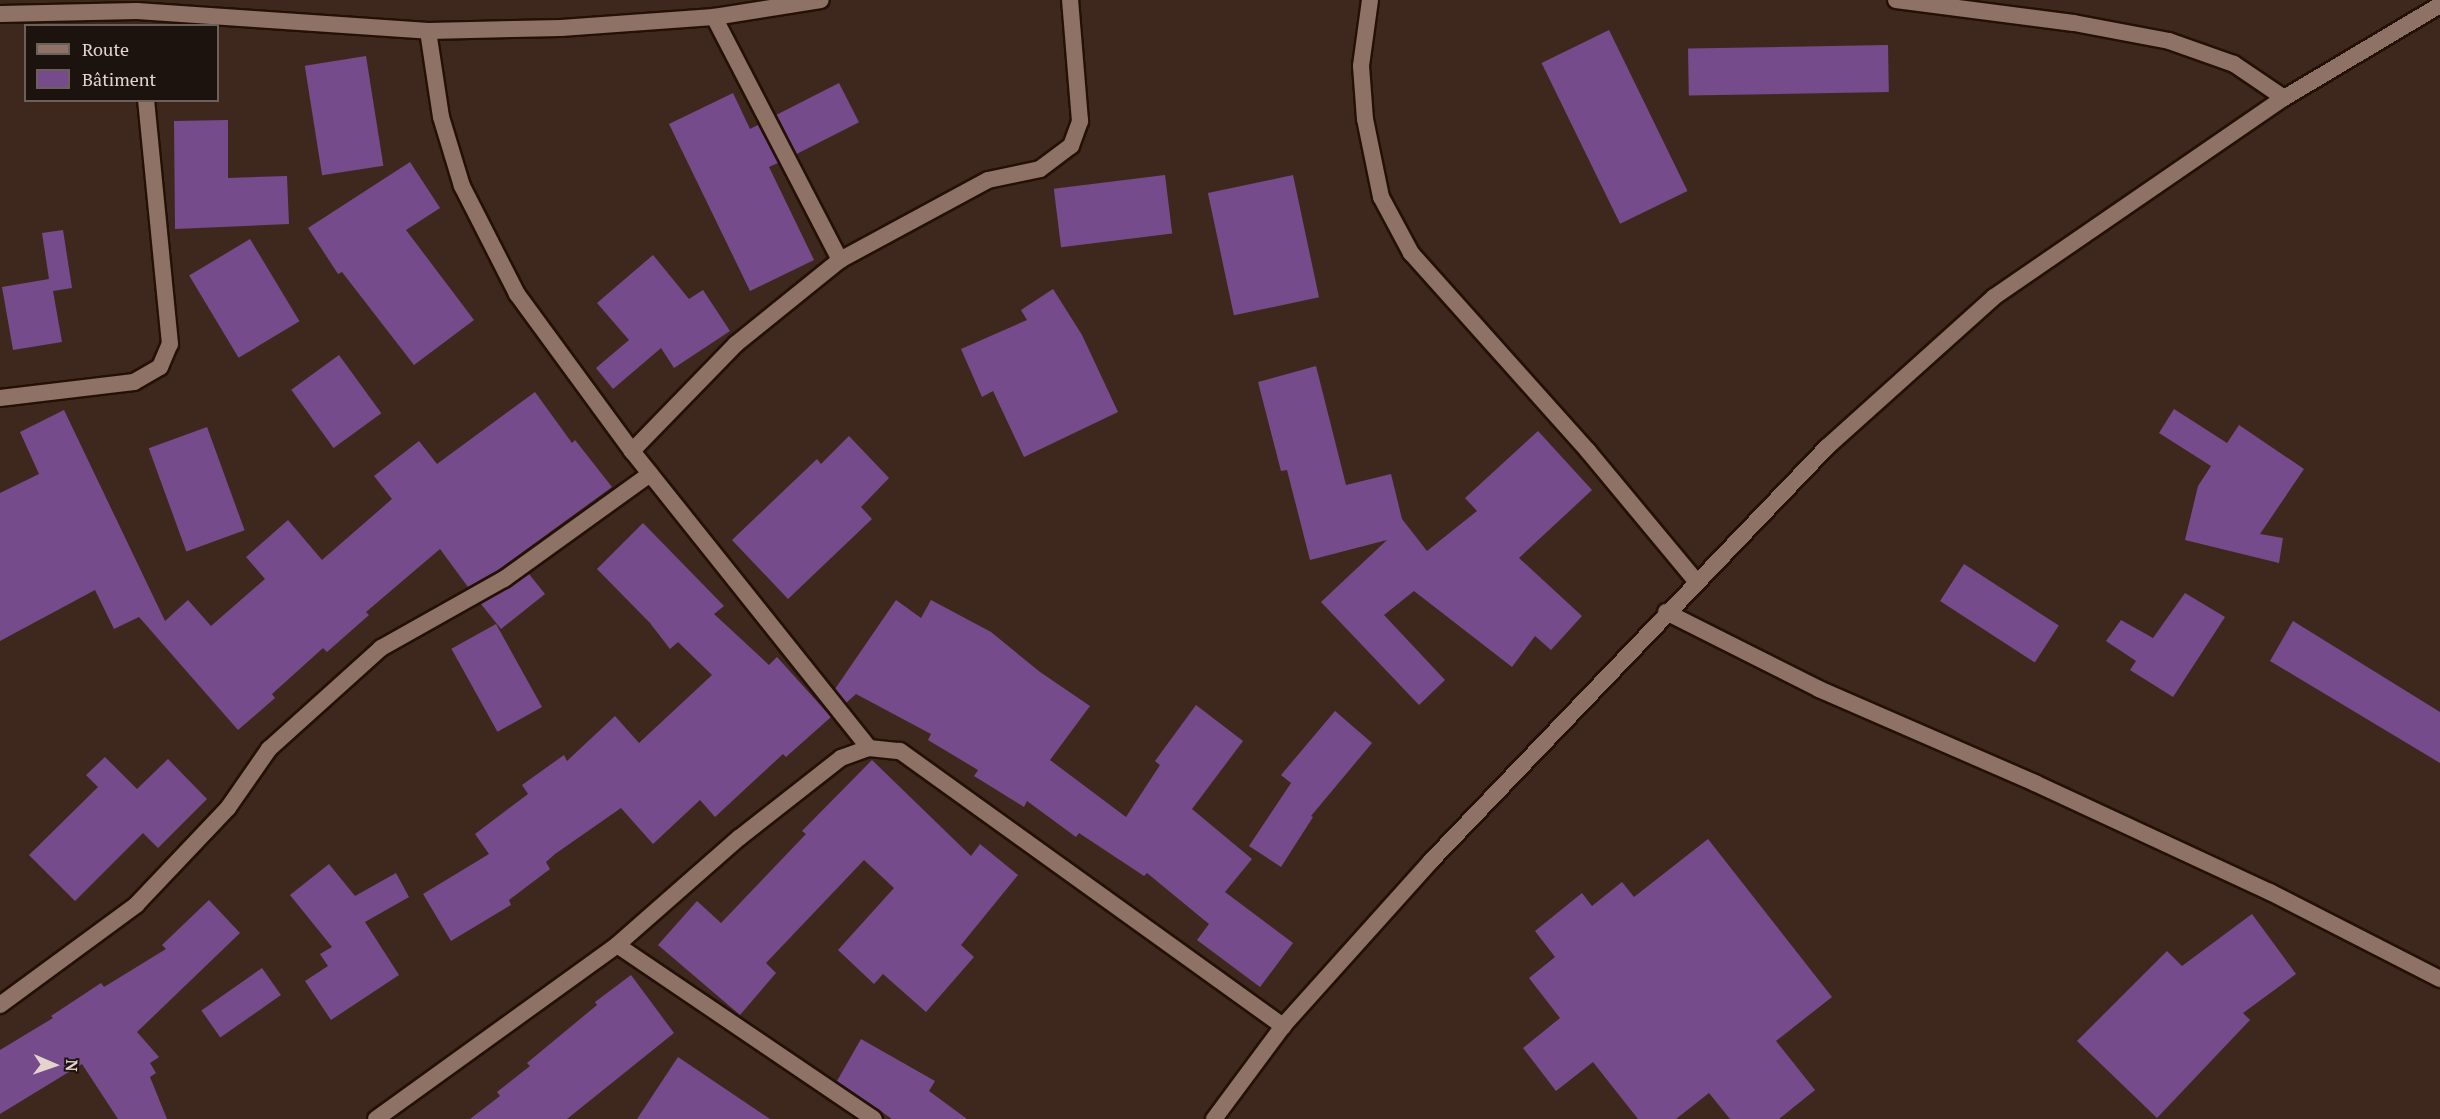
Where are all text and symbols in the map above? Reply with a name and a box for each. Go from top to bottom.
legend [24,24,219,102]
text: Route [82,37,129,61]
text: Bâtiment [82,67,156,91]
north arrow [24,1035,84,1095]
text: N [61,1059,83,1072]

